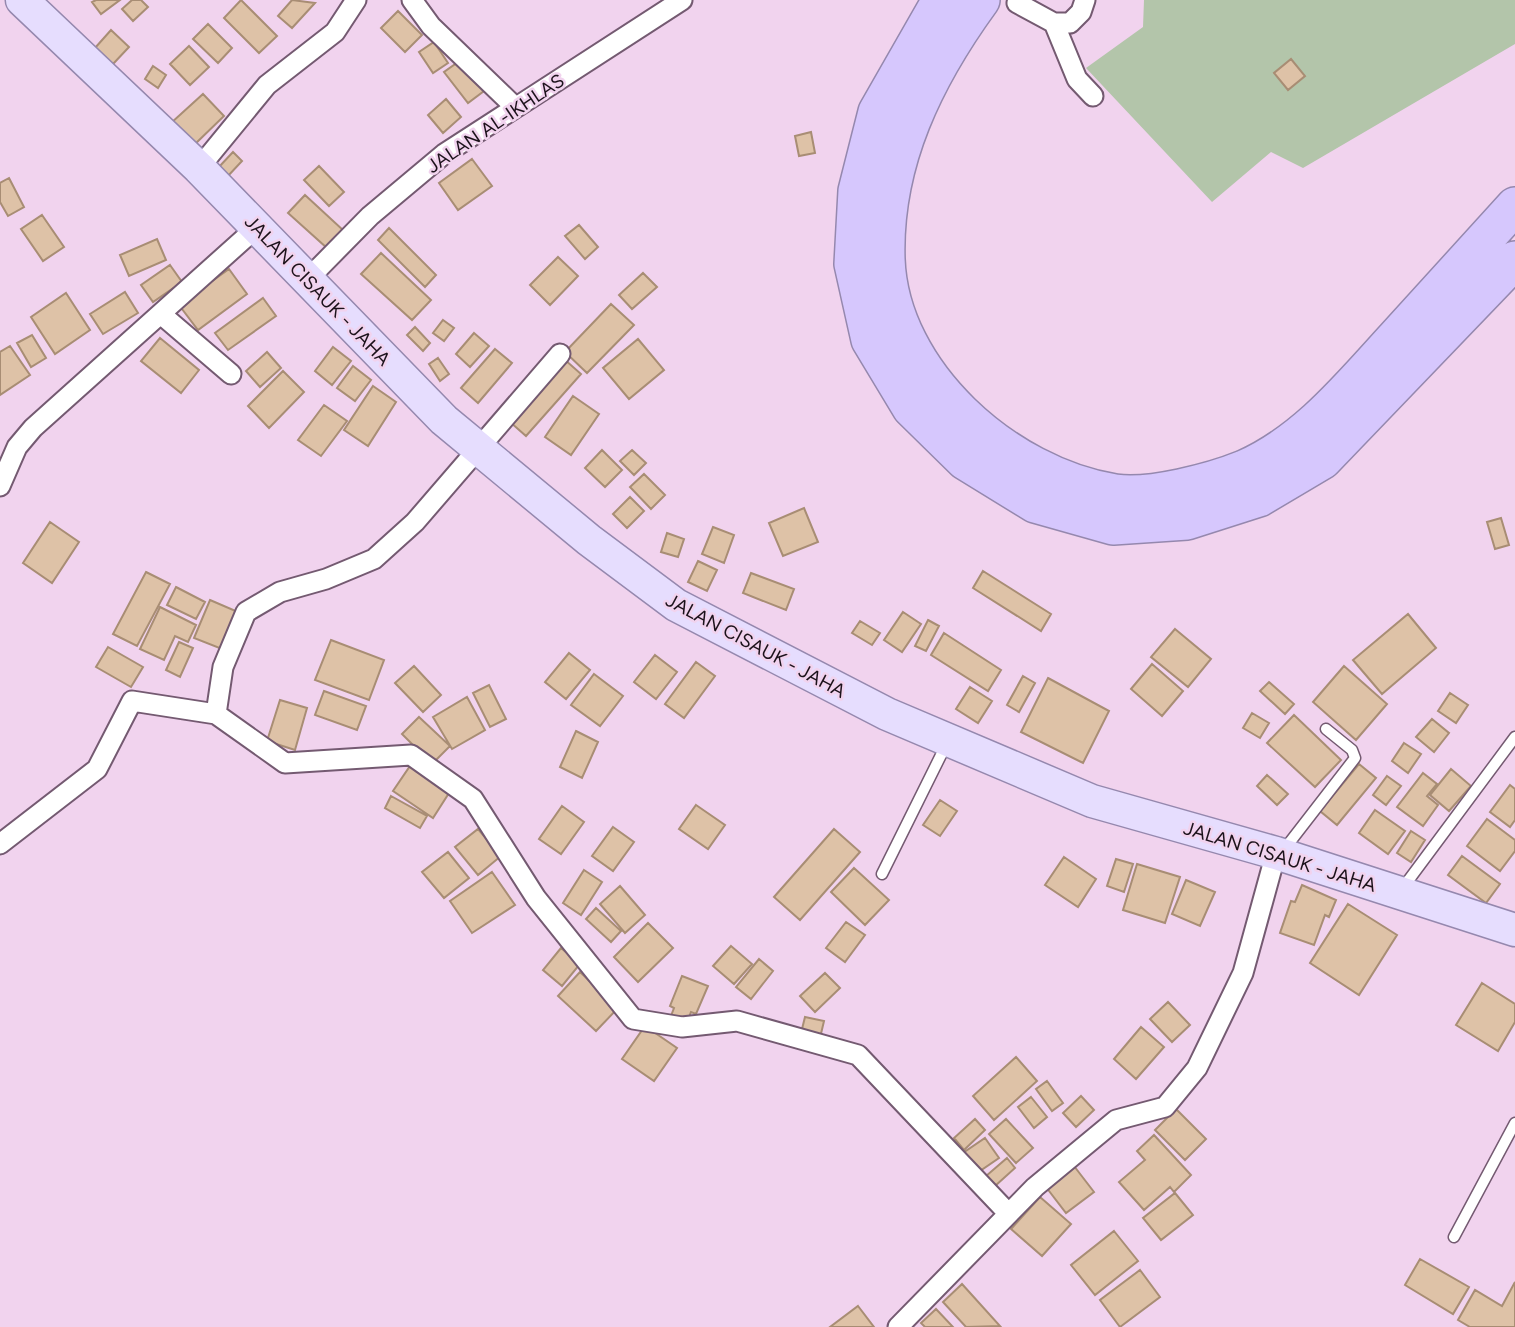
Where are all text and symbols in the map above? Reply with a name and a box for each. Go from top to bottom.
street label: JALAN AL-IKHLAS [422,69,568,178]
street label: JALAN CISAUK - JAHA [240,210,396,370]
street label: JALAN CISAUK - JAHA [662,588,850,703]
street label: JALAN CISAUK - JAHA [1181,816,1379,897]

